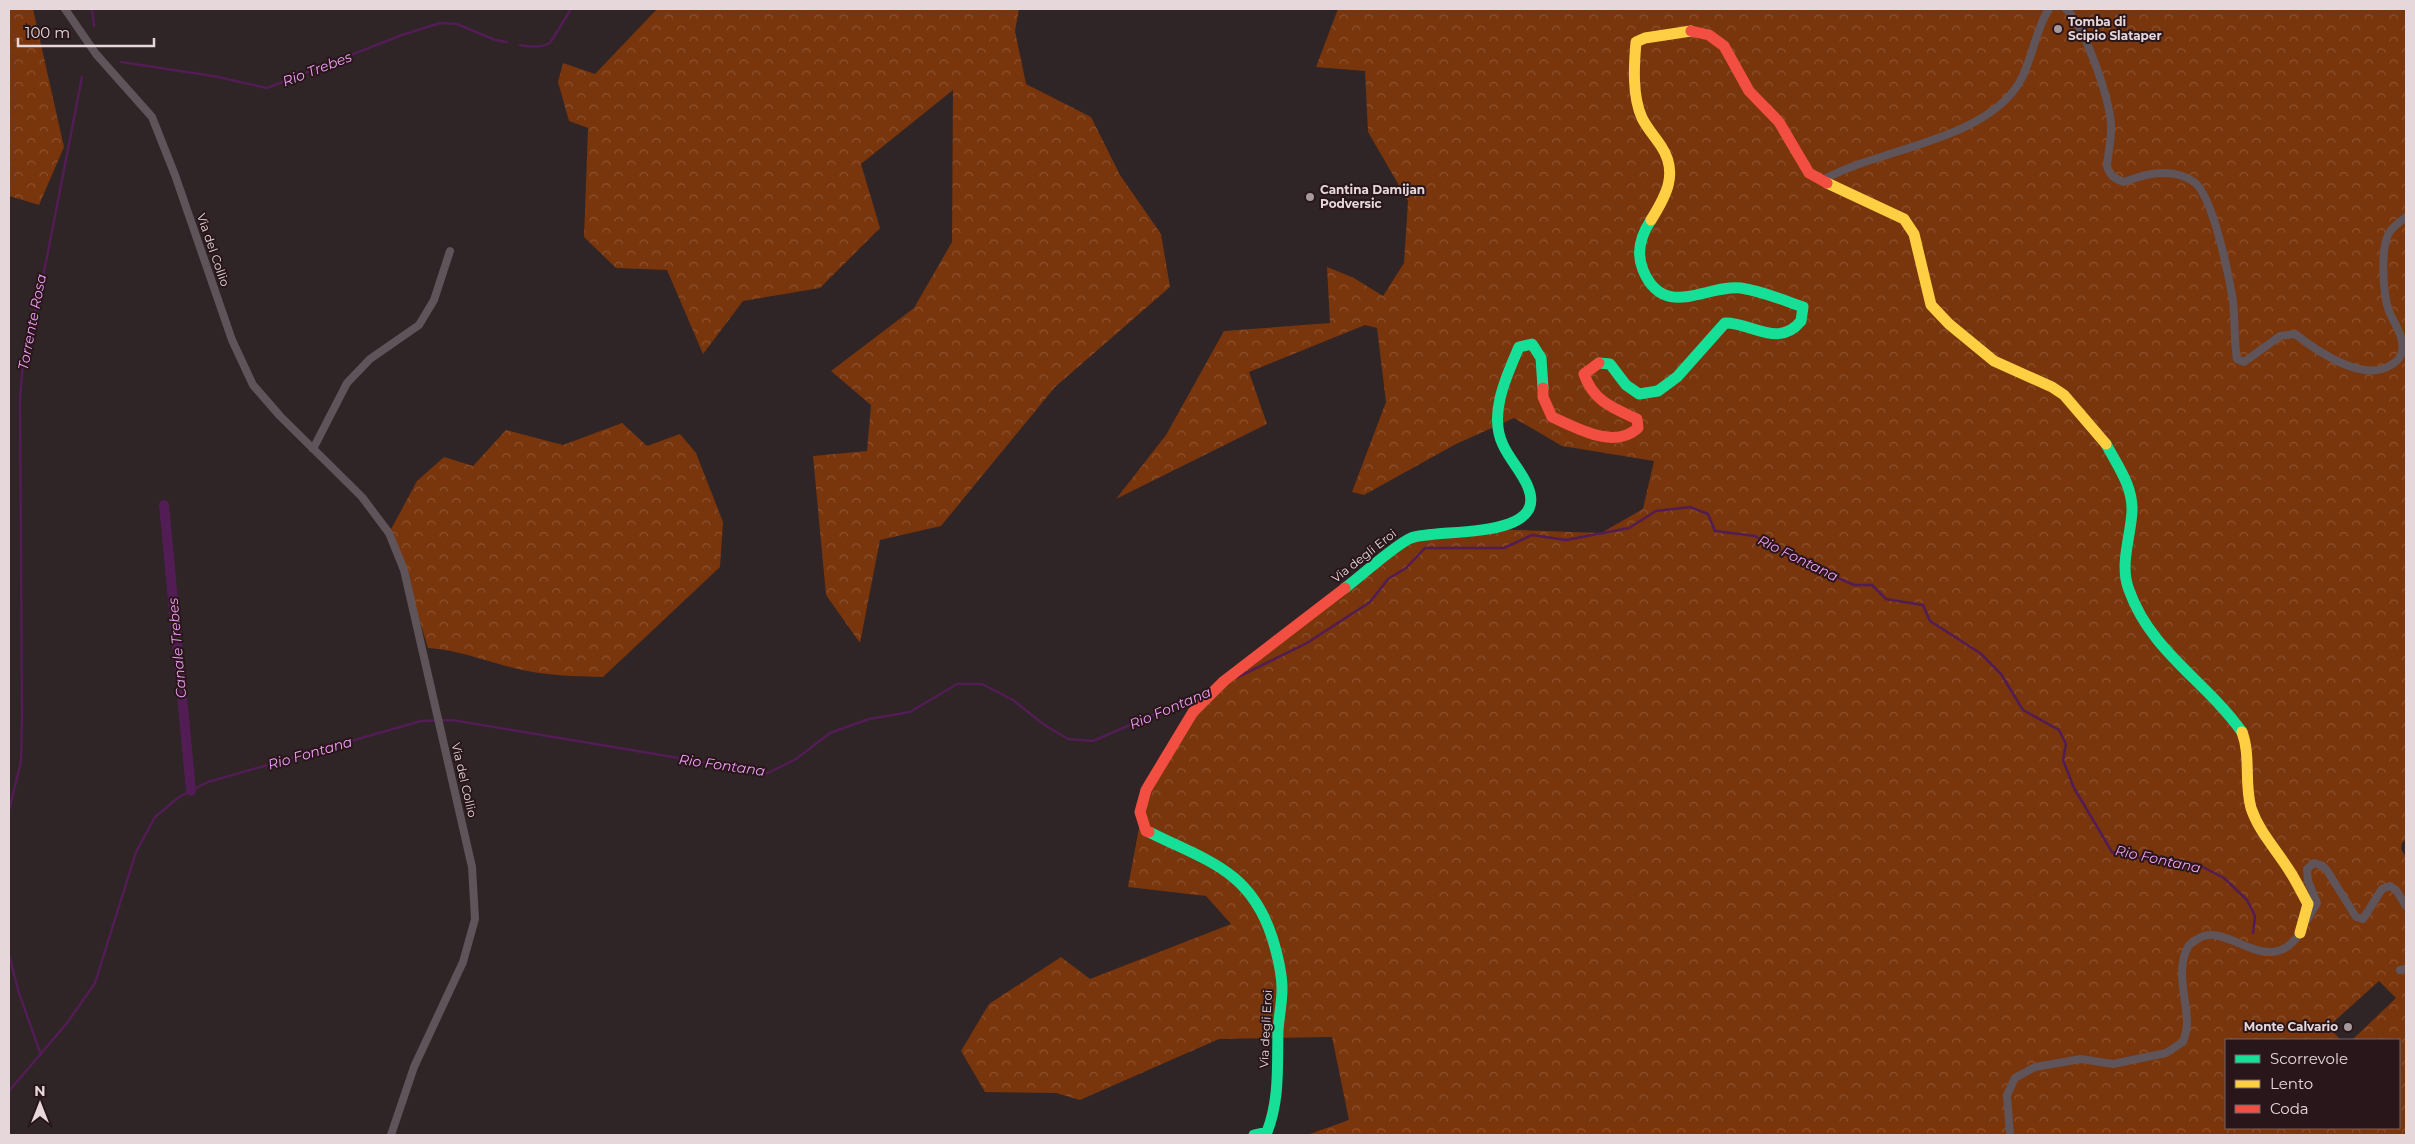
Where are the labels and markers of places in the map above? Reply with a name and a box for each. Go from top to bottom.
place label: Tomba di Scipio Slataper [2068,14,2162,43]
marker: Tomba di Scipio Slataper [2052,23,2064,35]
place label: Cantina Damijan Podversic [1320,182,1425,211]
marker: Cantina Damijan Podversic [1304,191,1316,203]
place label: Monte Calvario [2244,1019,2338,1034]
marker: Monte Calvario [2342,1021,2354,1033]

